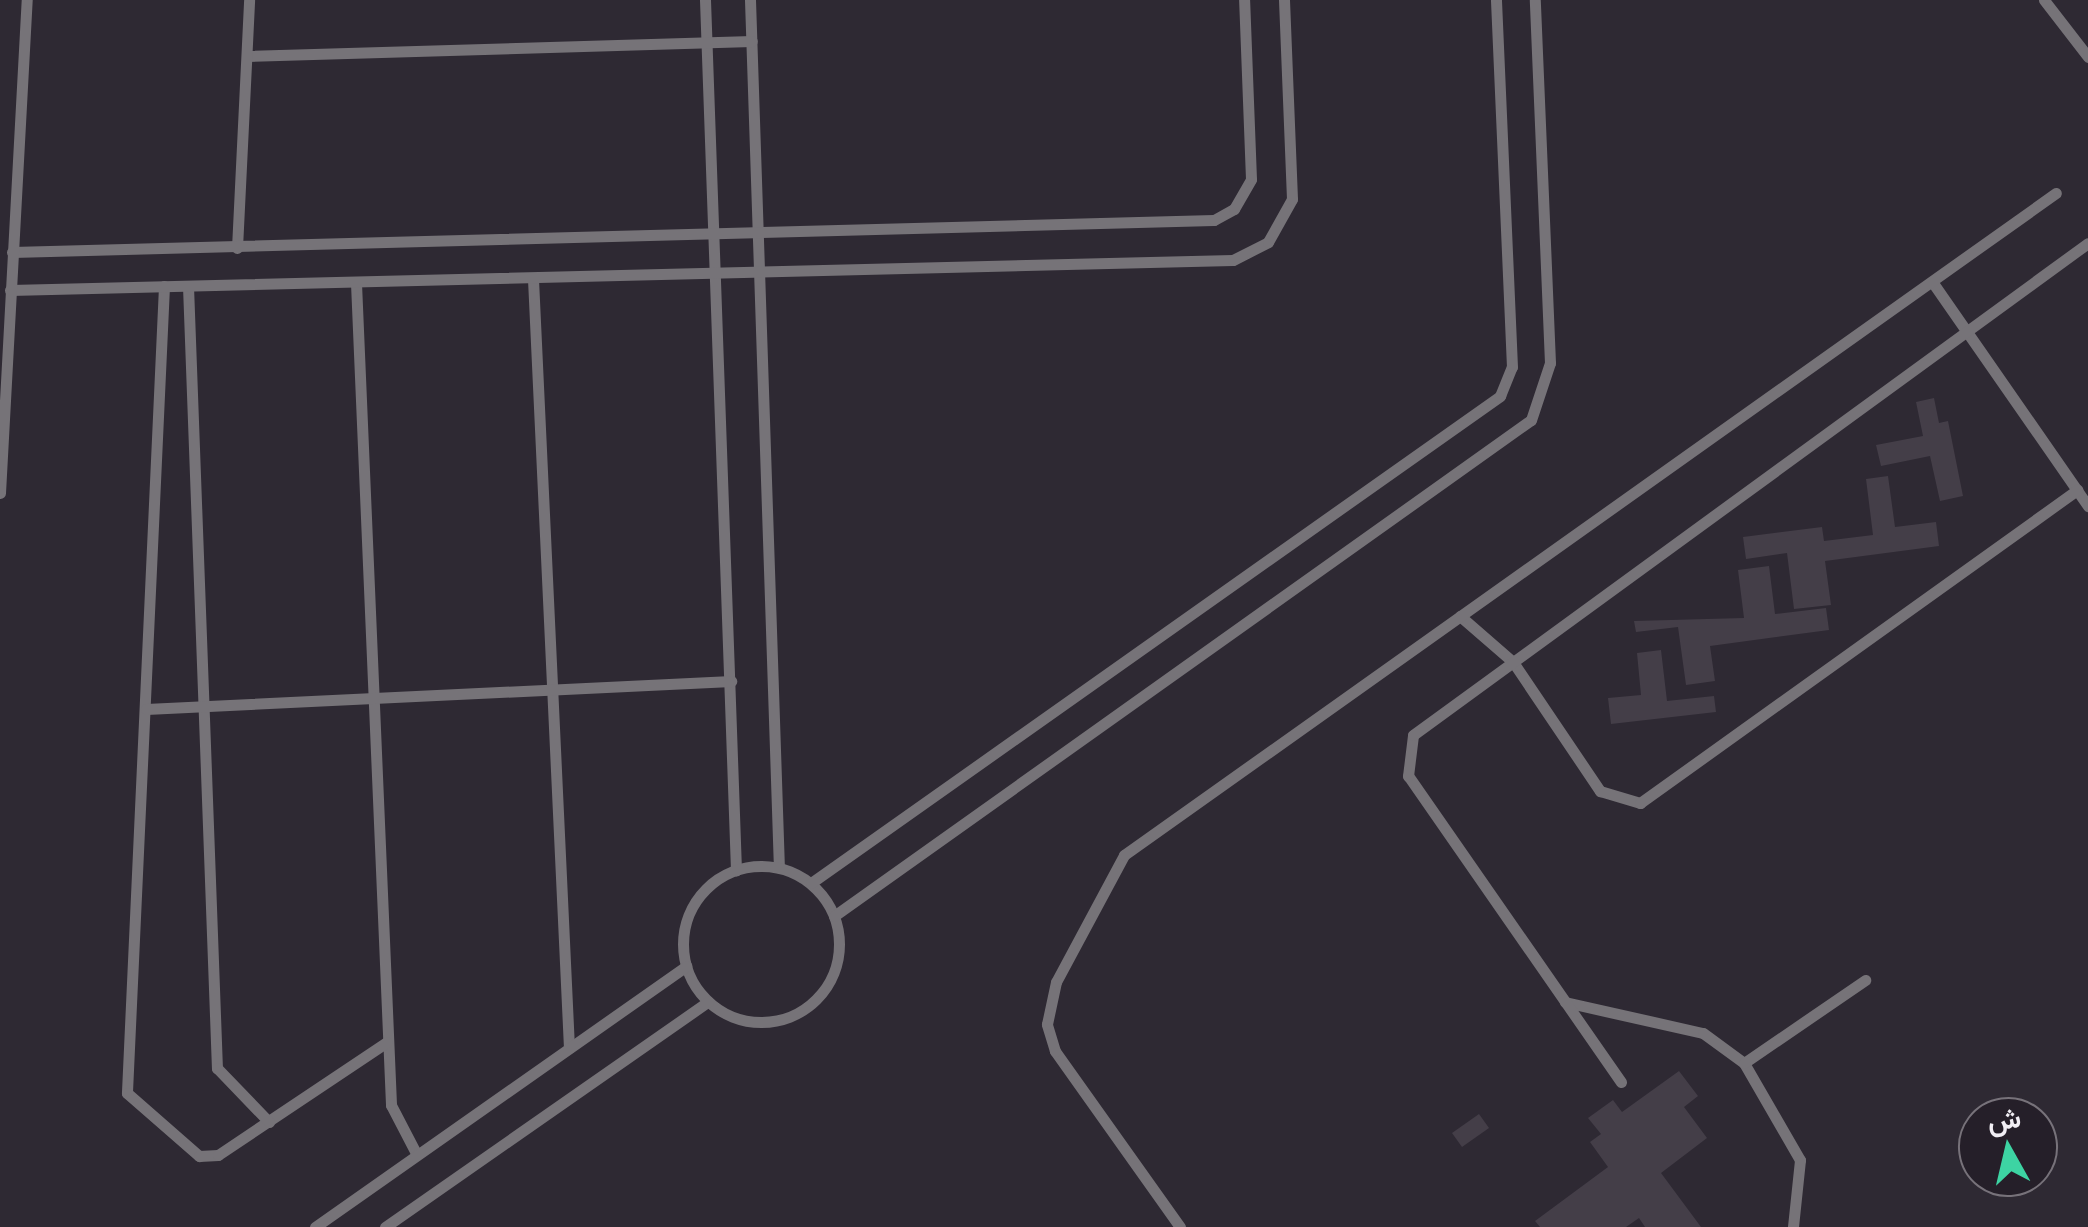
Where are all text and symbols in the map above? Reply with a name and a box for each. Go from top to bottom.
north arrow [1958,1097,2058,1197]
text: ش [1985,1098,2023,1139]

